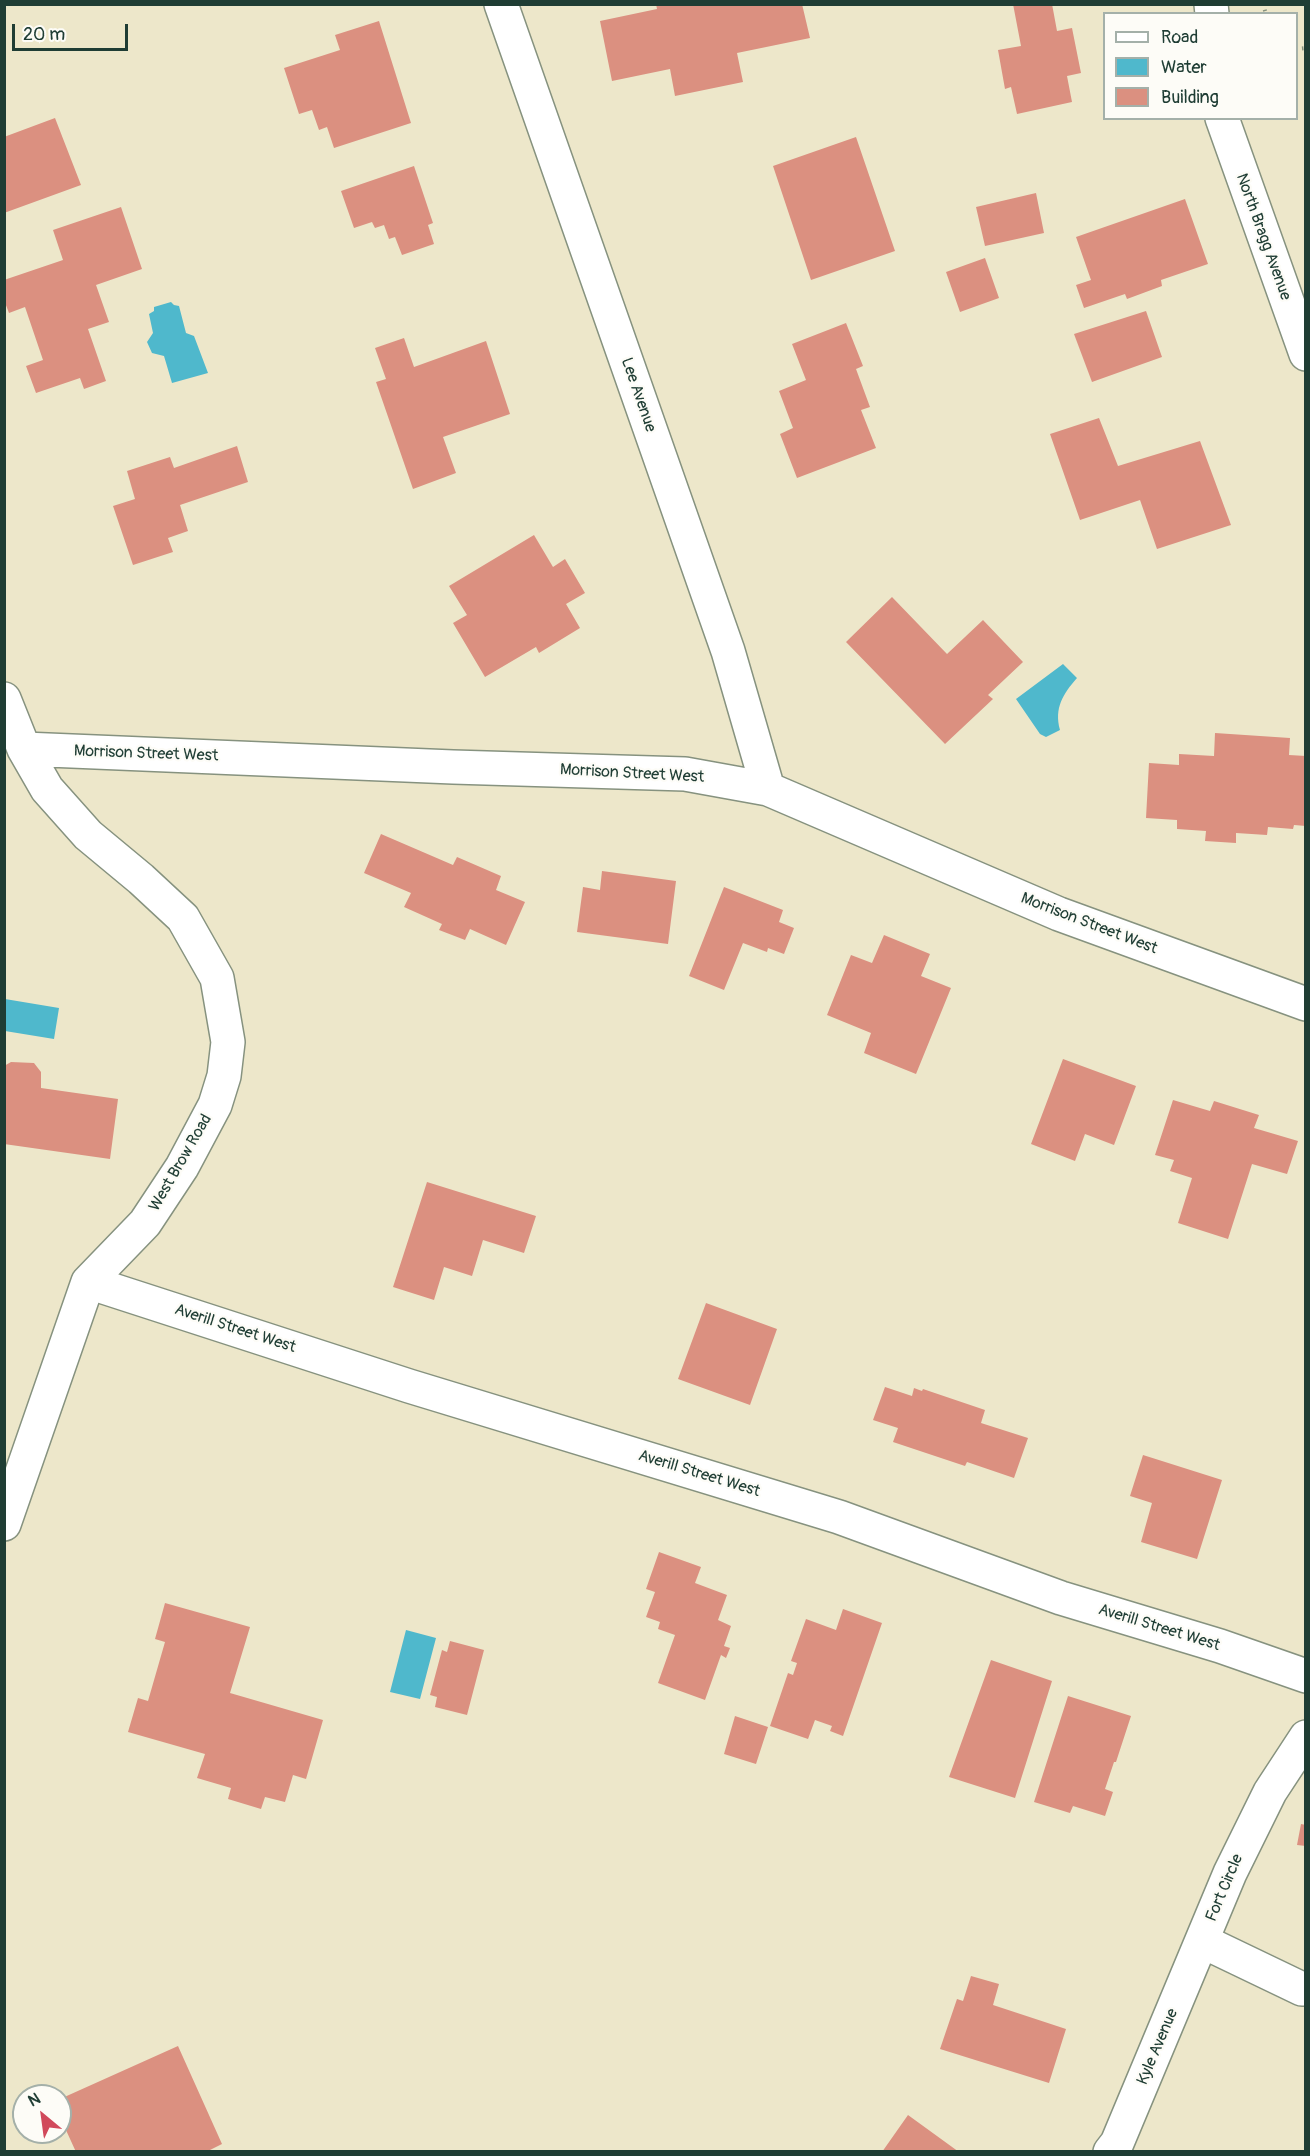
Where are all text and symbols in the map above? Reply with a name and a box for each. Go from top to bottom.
scale bar [15,12,130,50]
legend [1103,12,1298,120]
text: 20 m [23,23,65,46]
text: Road [1161,26,1198,49]
text: Water [1161,56,1207,79]
text: Building [1161,86,1219,109]
street label: North Bragg Avenue [1231,171,1295,303]
street label: Lee Avenue [616,355,660,435]
street label: Morrison Street West [73,742,219,766]
street label: Morrison Street West [559,761,705,787]
street label: Morrison Street West [1018,889,1160,959]
street label: West Brow Road [145,1111,217,1215]
street label: Averill Street West [172,1300,298,1358]
street label: Averill Street West [636,1446,762,1502]
street label: Averill Street West [1096,1600,1222,1656]
street label: Fort Circle [1202,1851,1248,1925]
street label: Kyle Avenue [1133,2006,1183,2088]
north arrow [12,2084,72,2144]
text: N [25,2089,44,2111]

